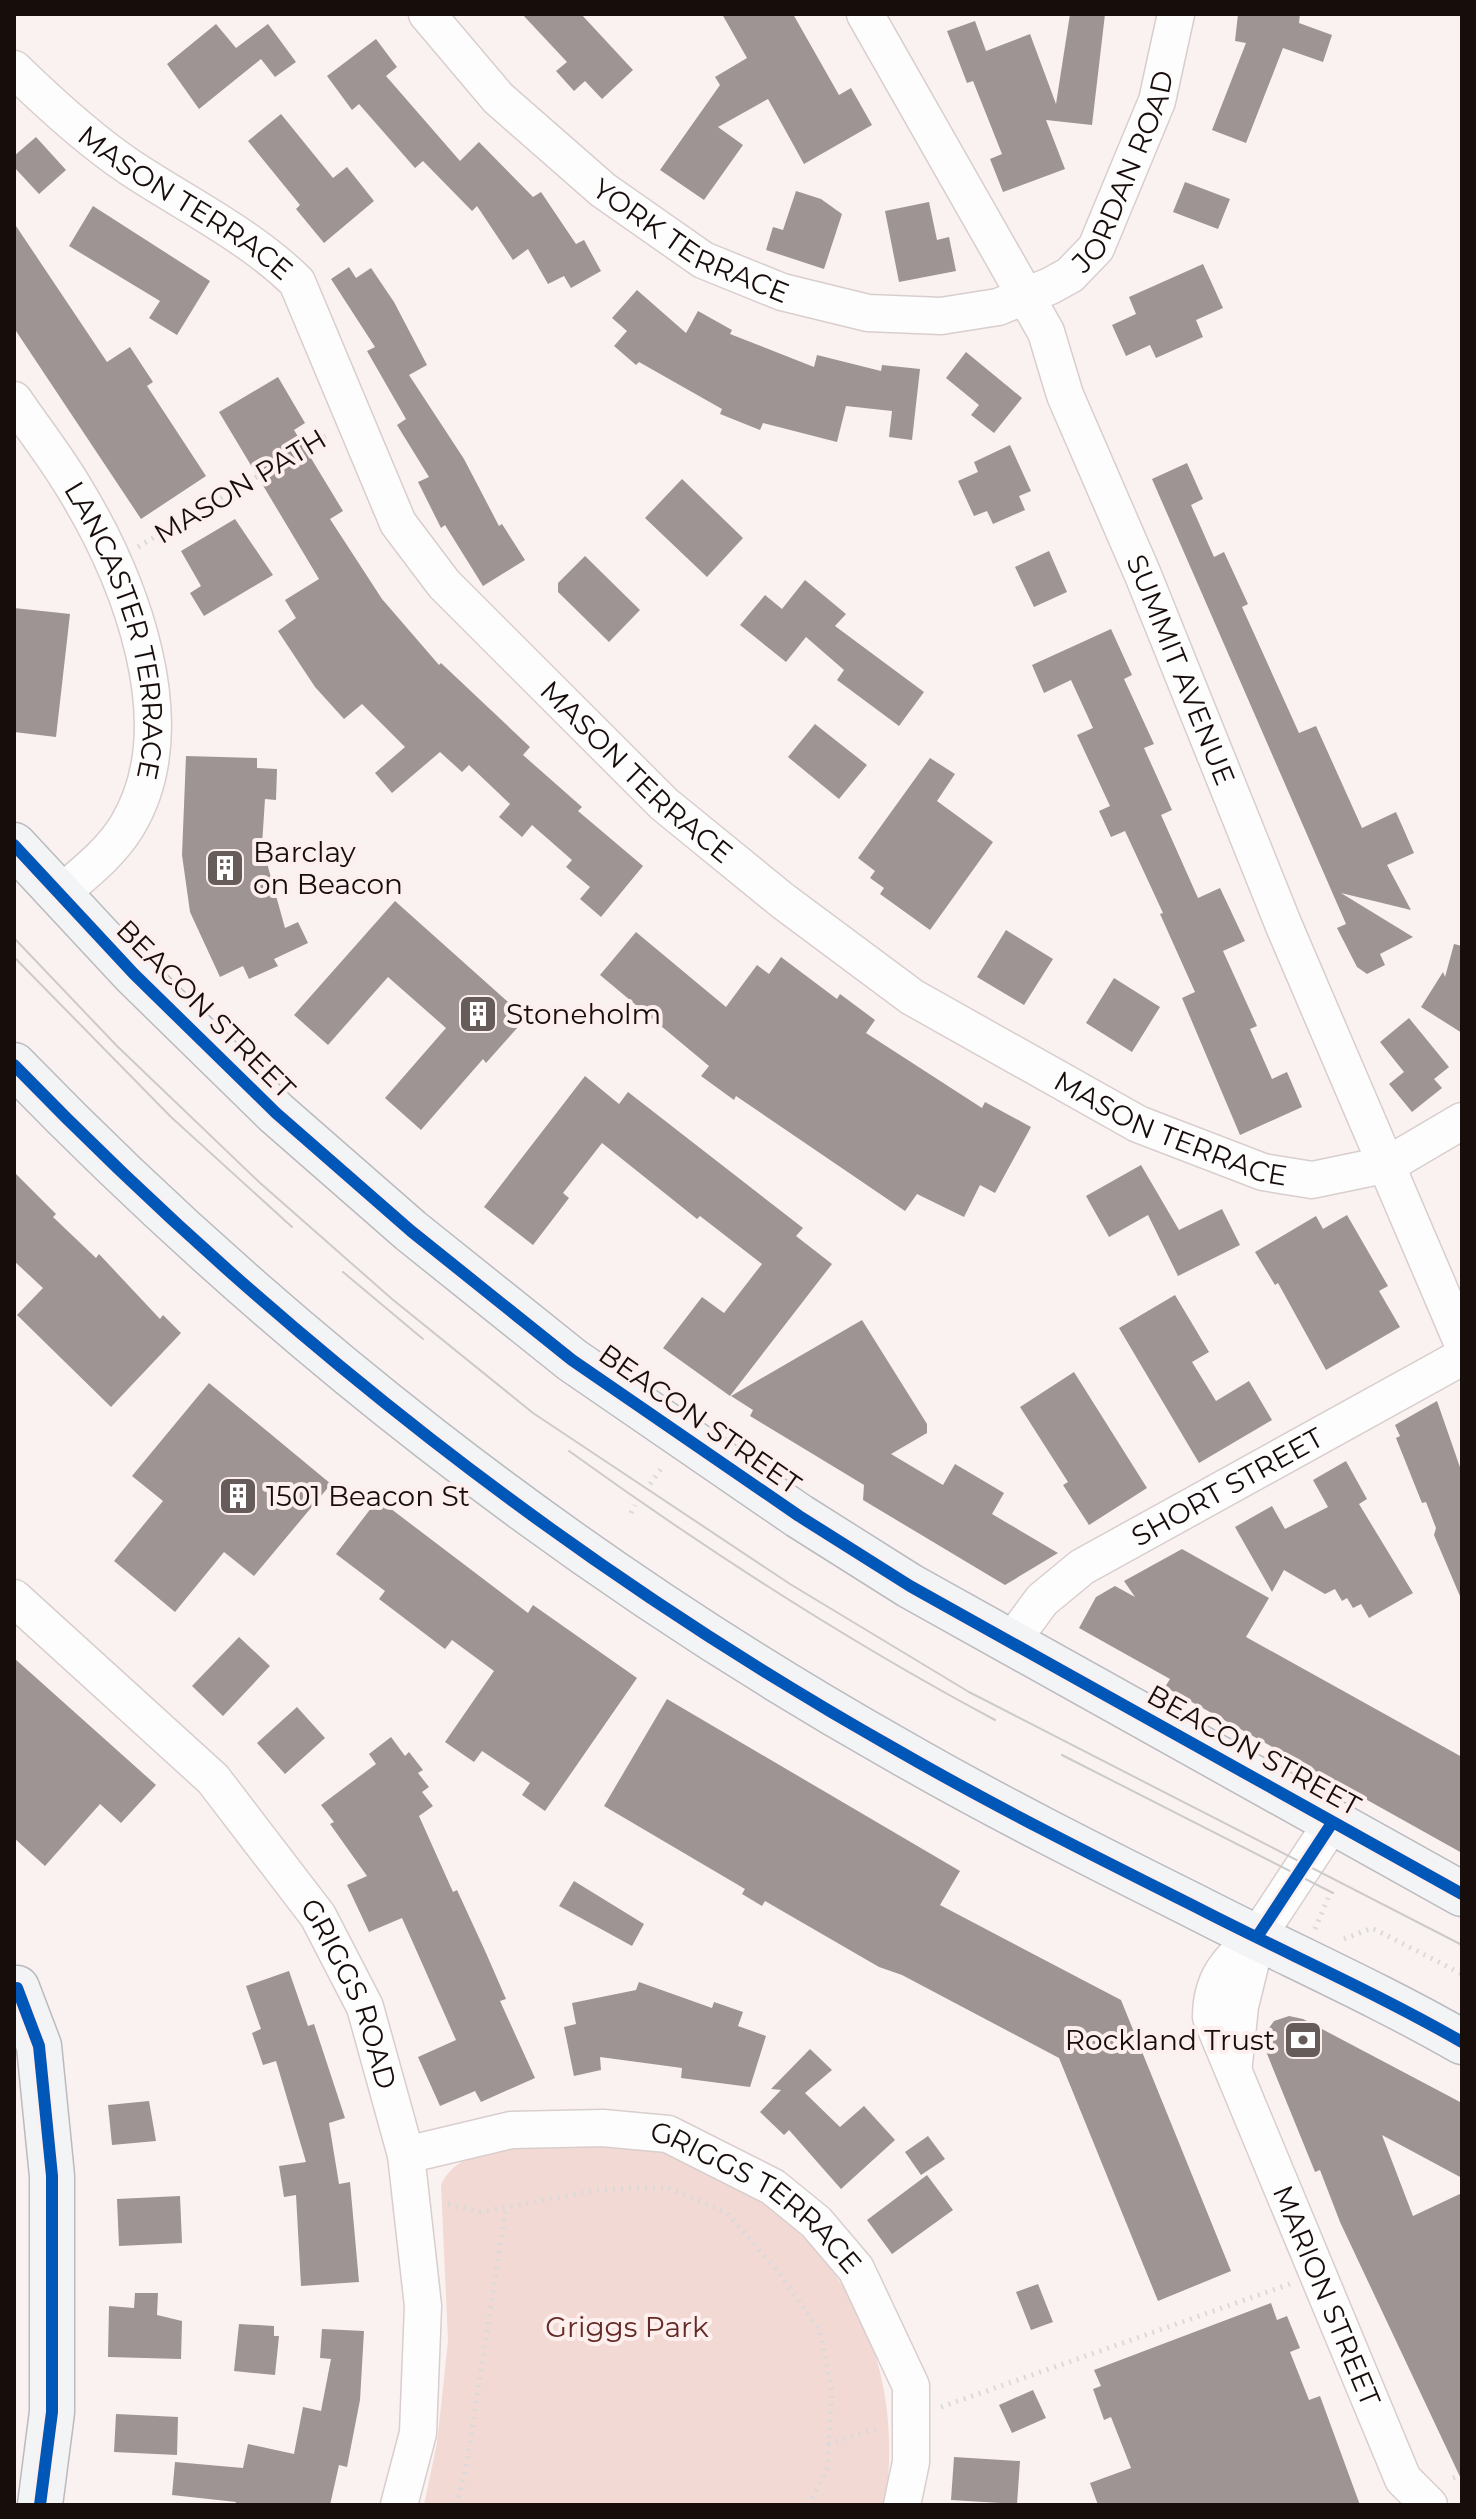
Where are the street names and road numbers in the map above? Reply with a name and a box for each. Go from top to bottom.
street label: JORDAN ROAD [1064,67,1180,280]
street label: MASON TERRACE [71,118,300,287]
street label: YORK TERRACE [586,171,794,310]
street label: MASON PATH [148,421,332,551]
street label: LANCASTER TERRACE [57,475,170,783]
street label: SUMMIT AVENUE [1119,549,1243,790]
street label: MASON TERRACE [533,673,740,870]
street label: BEACON STREET [110,913,302,1105]
street label: MASON TERRACE [1048,1063,1290,1193]
street label: BEACON STREET [592,1337,808,1501]
street label: SHORT STREET [1125,1420,1329,1553]
street label: BEACON STREET [1141,1677,1367,1823]
street label: GRIGGS ROAD [294,1891,404,2093]
street label: GRIGGS TERRACE [649,2115,869,2280]
street label: MARION STREET [1266,2180,1388,2411]

